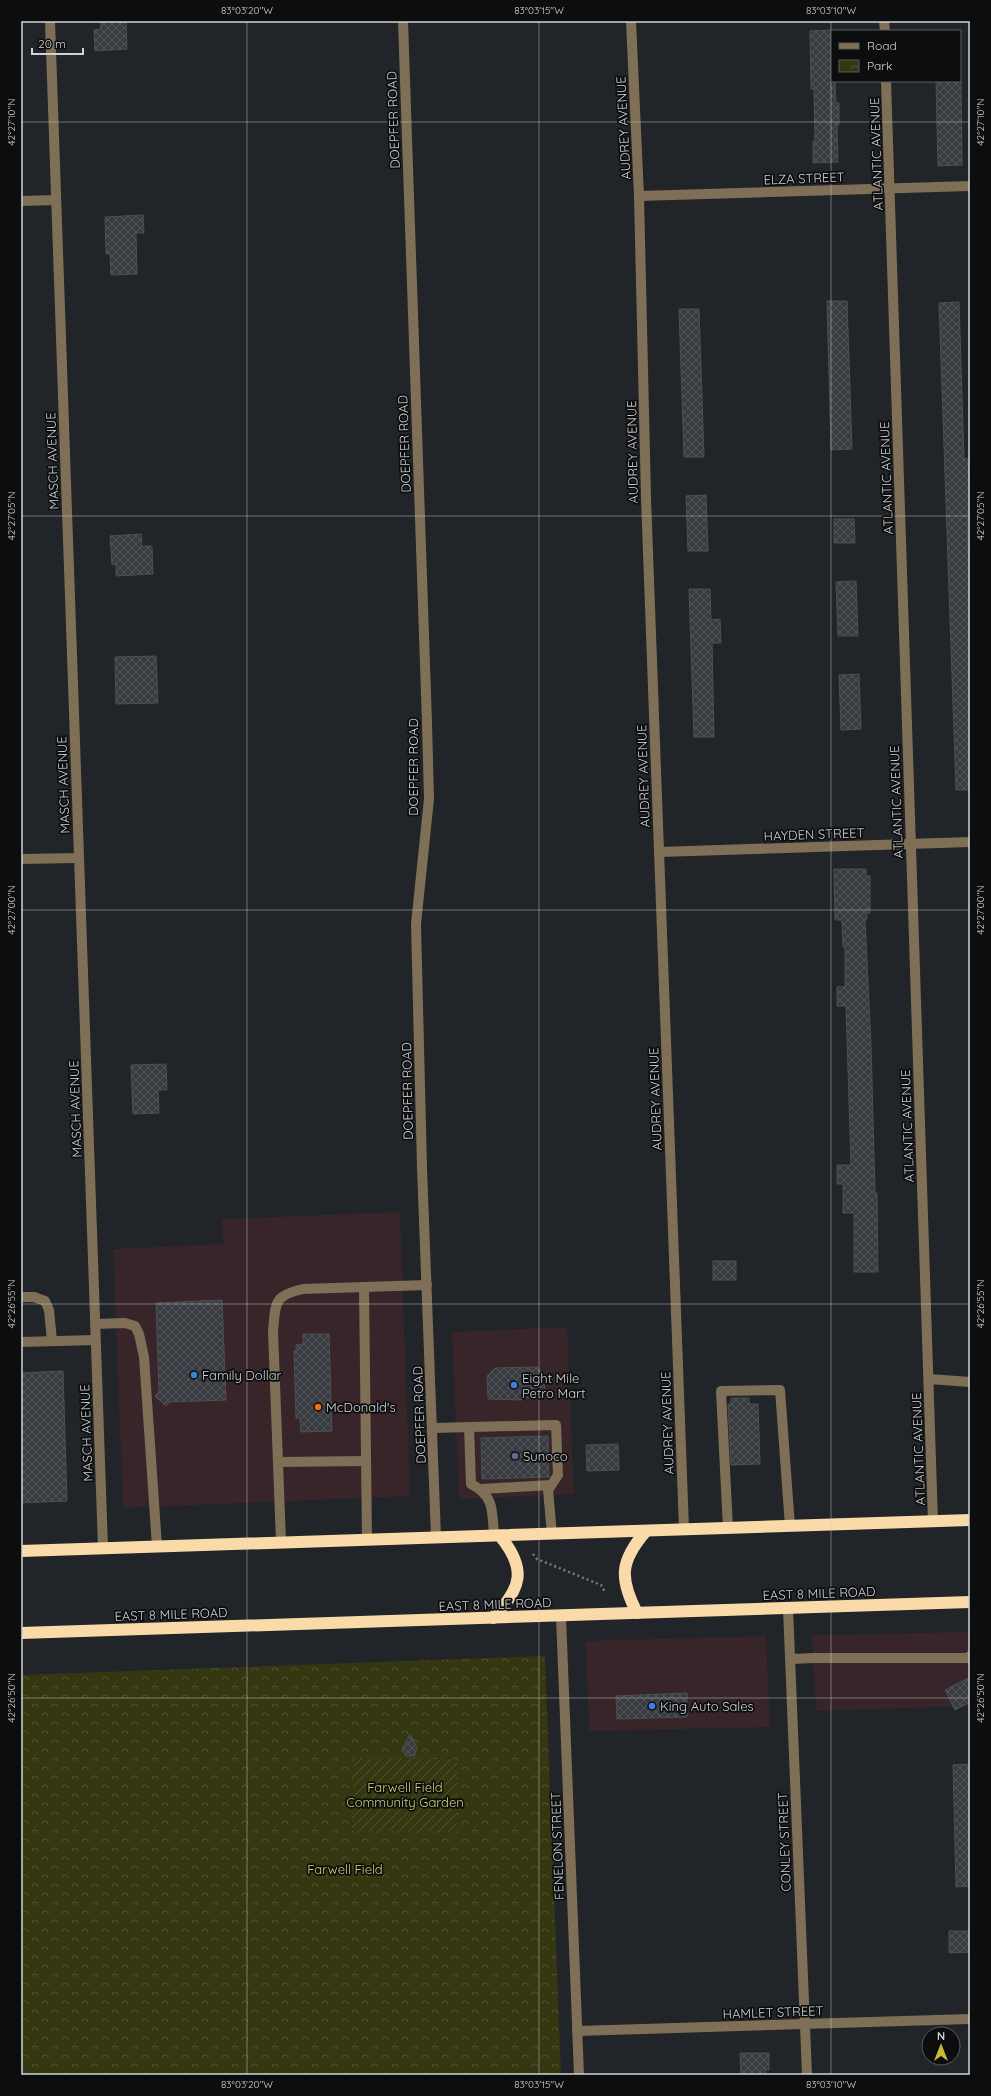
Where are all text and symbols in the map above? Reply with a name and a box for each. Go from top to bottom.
text: 83°03'20"W [221,4,273,17]
text: 83°03'15"W [514,4,564,17]
text: 83°03'10"W [806,4,856,17]
scale bar [32,30,83,56]
legend [831,30,961,82]
text: 20 m [38,36,66,51]
text: Road [867,38,897,53]
text: Park [867,58,892,73]
street label: DOEPFER ROAD [383,71,403,169]
street label: AUDREY AVENUE [612,76,634,180]
street label: ATLANTIC AVENUE [866,97,886,211]
text: 42°27'10"N [5,98,18,146]
text: 42°27'10"N [974,98,987,146]
street label: ELZA STREET [763,169,845,187]
street label: DOEPFER ROAD [394,395,414,493]
street label: AUDREY AVENUE [623,400,641,504]
street label: MASCH AVENUE [42,412,62,510]
street label: ATLANTIC AVENUE [876,421,896,535]
text: 42°27'05"N [5,491,18,541]
text: 42°27'05"N [974,491,987,541]
street label: DOEPFER ROAD [405,718,421,816]
street label: AUDREY AVENUE [633,724,653,828]
street label: MASCH AVENUE [53,736,73,834]
street label: ATLANTIC AVENUE [886,745,906,859]
street label: HAYDEN STREET [763,824,865,844]
text: 42°27'00"N [5,885,18,935]
text: 42°27'00"N [974,885,987,935]
street label: DOEPFER ROAD [398,1042,416,1140]
street label: AUDREY AVENUE [645,1047,665,1151]
street label: MASCH AVENUE [65,1060,85,1158]
street label: ATLANTIC AVENUE [897,1069,917,1183]
text: 42°26'55"N [5,1280,18,1329]
text: 42°26'55"N [974,1280,987,1329]
street label: DOEPFER ROAD [409,1366,429,1464]
place label: Family Dollar [202,1367,282,1383]
marker: Family Dollar [189,1370,199,1380]
place label: Eight Mile Petro Mart [522,1370,586,1401]
street label: AUDREY AVENUE [657,1371,677,1475]
marker: Eight Mile Petro Mart [509,1380,519,1390]
street label: MASCH AVENUE [76,1384,96,1482]
street label: ATLANTIC AVENUE [908,1392,928,1506]
place label: McDonald's [326,1399,396,1415]
marker: McDonald's [313,1402,323,1412]
place label: Sunoco [523,1448,568,1464]
marker: Sunoco [510,1451,520,1461]
street label: EAST 8 MILE ROAD [762,1583,876,1603]
street label: EAST 8 MILE ROAD [438,1594,552,1614]
street label: EAST 8 MILE ROAD [114,1604,228,1624]
text: 42°26'50"N [5,1673,18,1723]
text: 42°26'50"N [974,1673,987,1723]
place label: King Auto Sales [660,1698,754,1714]
marker: King Auto Sales [647,1701,657,1711]
park label: Farwell Field Community Garden [346,1779,464,1810]
street label: FENELON STREET [547,1792,567,1900]
street label: CONLEY STREET [774,1792,794,1892]
park label: Farwell Field [307,1861,383,1877]
street label: HAMLET STREET [722,2002,824,2022]
north arrow [921,2026,961,2066]
text: N [937,2029,945,2043]
text: 83°03'20"W [221,2078,273,2091]
text: 83°03'15"W [514,2078,564,2091]
text: 83°03'10"W [806,2078,856,2091]

